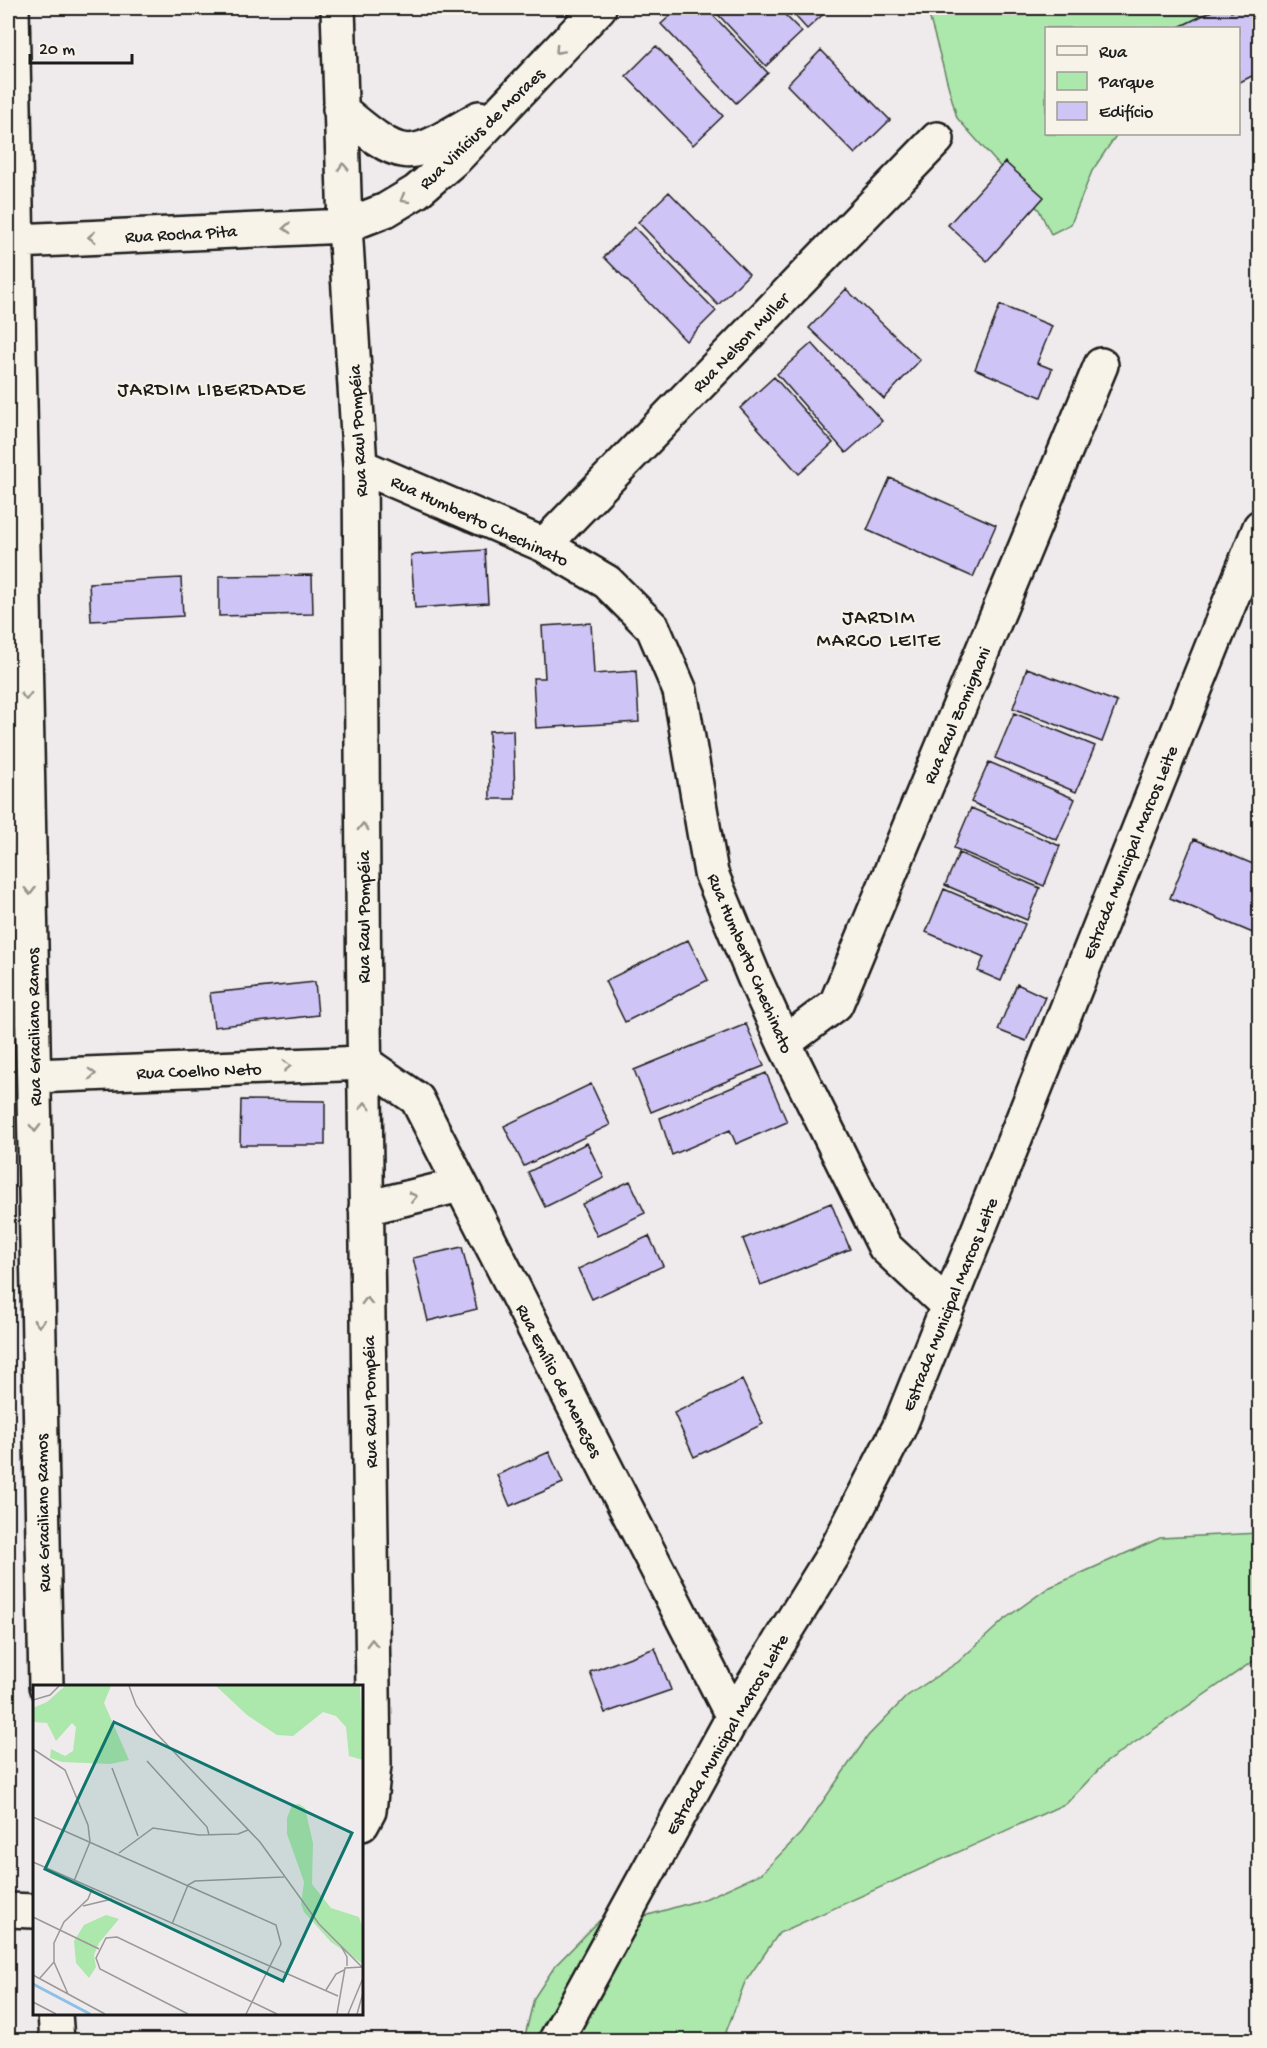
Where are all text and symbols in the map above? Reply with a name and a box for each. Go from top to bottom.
scale bar [30,27,132,65]
legend [1045,27,1240,135]
text: 20 m [39,40,75,61]
one-way arrow [555,43,566,54]
text: Rua [1099,43,1128,64]
street label: Rua Vinícius de Moraes [416,64,551,195]
text: Parque [1098,73,1155,94]
text: Edifício [1099,103,1153,124]
one-way arrow [336,163,349,172]
one-way arrow [400,192,410,204]
street label: Rua Rocha Pita [125,222,239,249]
one-way arrow [282,222,291,235]
one-way arrow [87,230,96,243]
street label: Rua Nelson Muller [689,288,796,398]
street label: Rua Raul Pompéia [345,363,373,497]
district label: JARDIM LIBERDADE [118,380,307,403]
street label: Rua Humberto Chechinato [387,472,571,573]
district label: JARDIM MARCO LEITE [816,608,942,654]
street label: Rua Raul Zomignani [920,644,997,788]
one-way arrow [20,691,32,700]
street label: Estrada Municipal Marcos Leite [1079,742,1184,963]
one-way arrow [356,823,369,832]
street label: Rua Raul Pompéia [355,850,376,983]
street label: Rua Humberto Chechinato [701,871,796,1057]
one-way arrow [24,886,36,895]
street label: Rua Graciliano Ramos [24,946,47,1106]
street label: Rua Coelho Neto [136,1060,262,1085]
one-way arrow [282,1060,291,1073]
one-way arrow [88,1067,97,1080]
one-way arrow [359,1102,371,1111]
one-way arrow [28,1123,41,1132]
one-way arrow [408,1191,418,1204]
street label: Estrada Municipal Marcos Leite [899,1194,1004,1415]
one-way arrow [361,1297,373,1306]
street label: Rua Emílio de Menezes [510,1301,606,1462]
one-way arrow [32,1318,45,1327]
street label: Rua Raul Pompéia [360,1335,383,1468]
street label: Rua Graciliano Ramos [33,1432,56,1592]
street label: Estrada Municipal Marcos Leite [662,1630,795,1839]
one-way arrow [366,1639,378,1648]
inset map [33,1685,363,2015]

